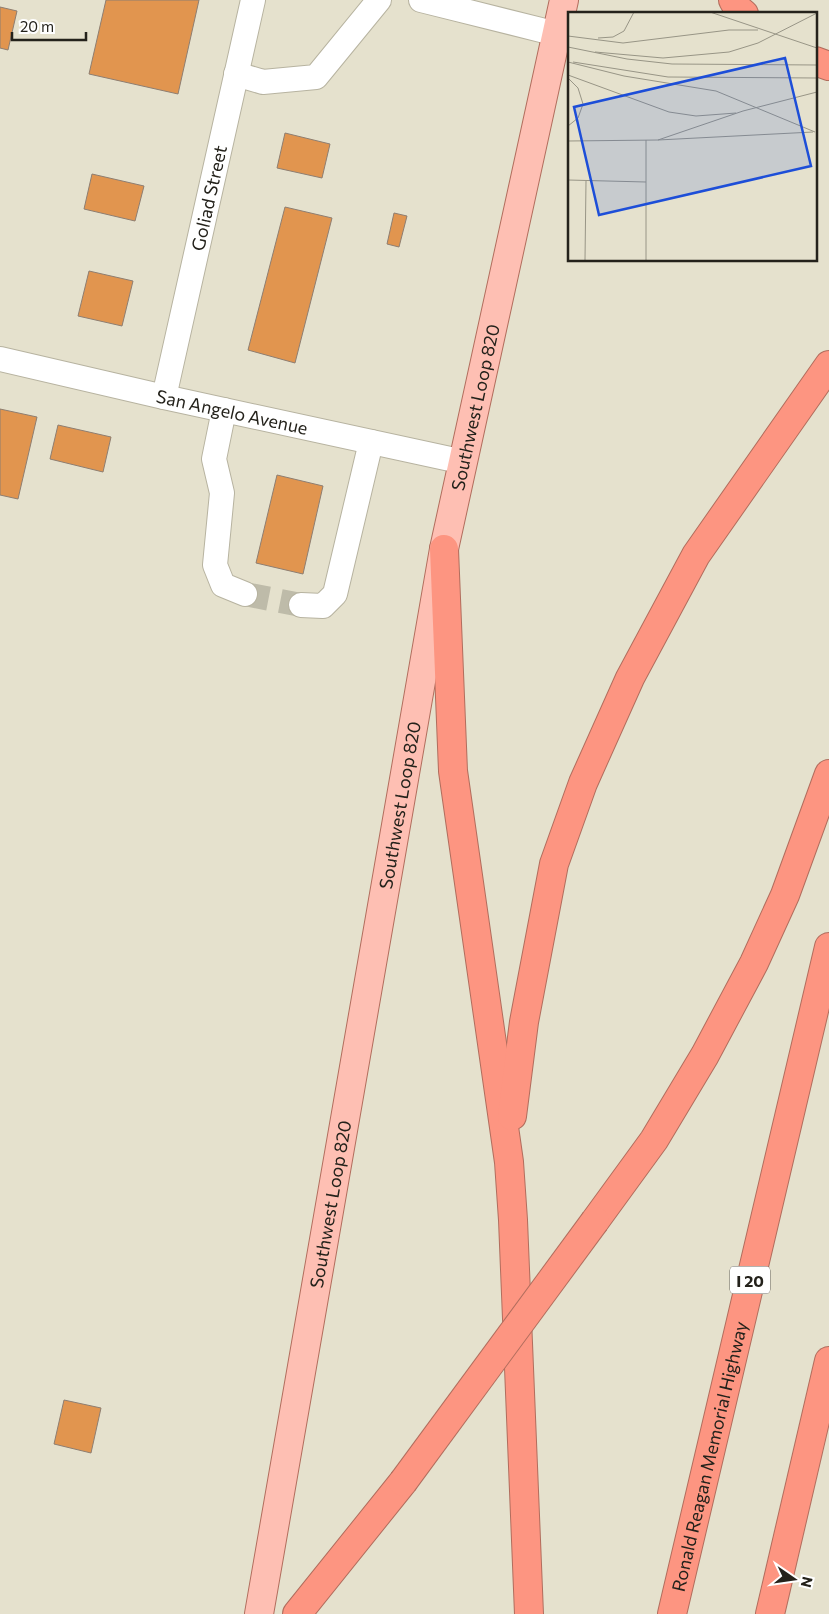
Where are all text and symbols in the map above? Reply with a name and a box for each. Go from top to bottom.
scale bar [12,10,86,42]
inset map [568,12,816,261]
text: 20 m [20,17,54,35]
street label: Goliad Street [186,143,231,253]
street label: Southwest Loop 820 [446,322,504,493]
street label: San Angelo Avenue [154,385,310,439]
street label: Southwest Loop 820 [374,719,425,891]
street label: Southwest Loop 820 [305,1118,356,1290]
road number: I 20 [730,1266,770,1294]
street label: Ronald Reagan Memorial Highway [667,1319,752,1594]
north arrow [769,1554,819,1604]
text: N [798,1575,817,1589]

